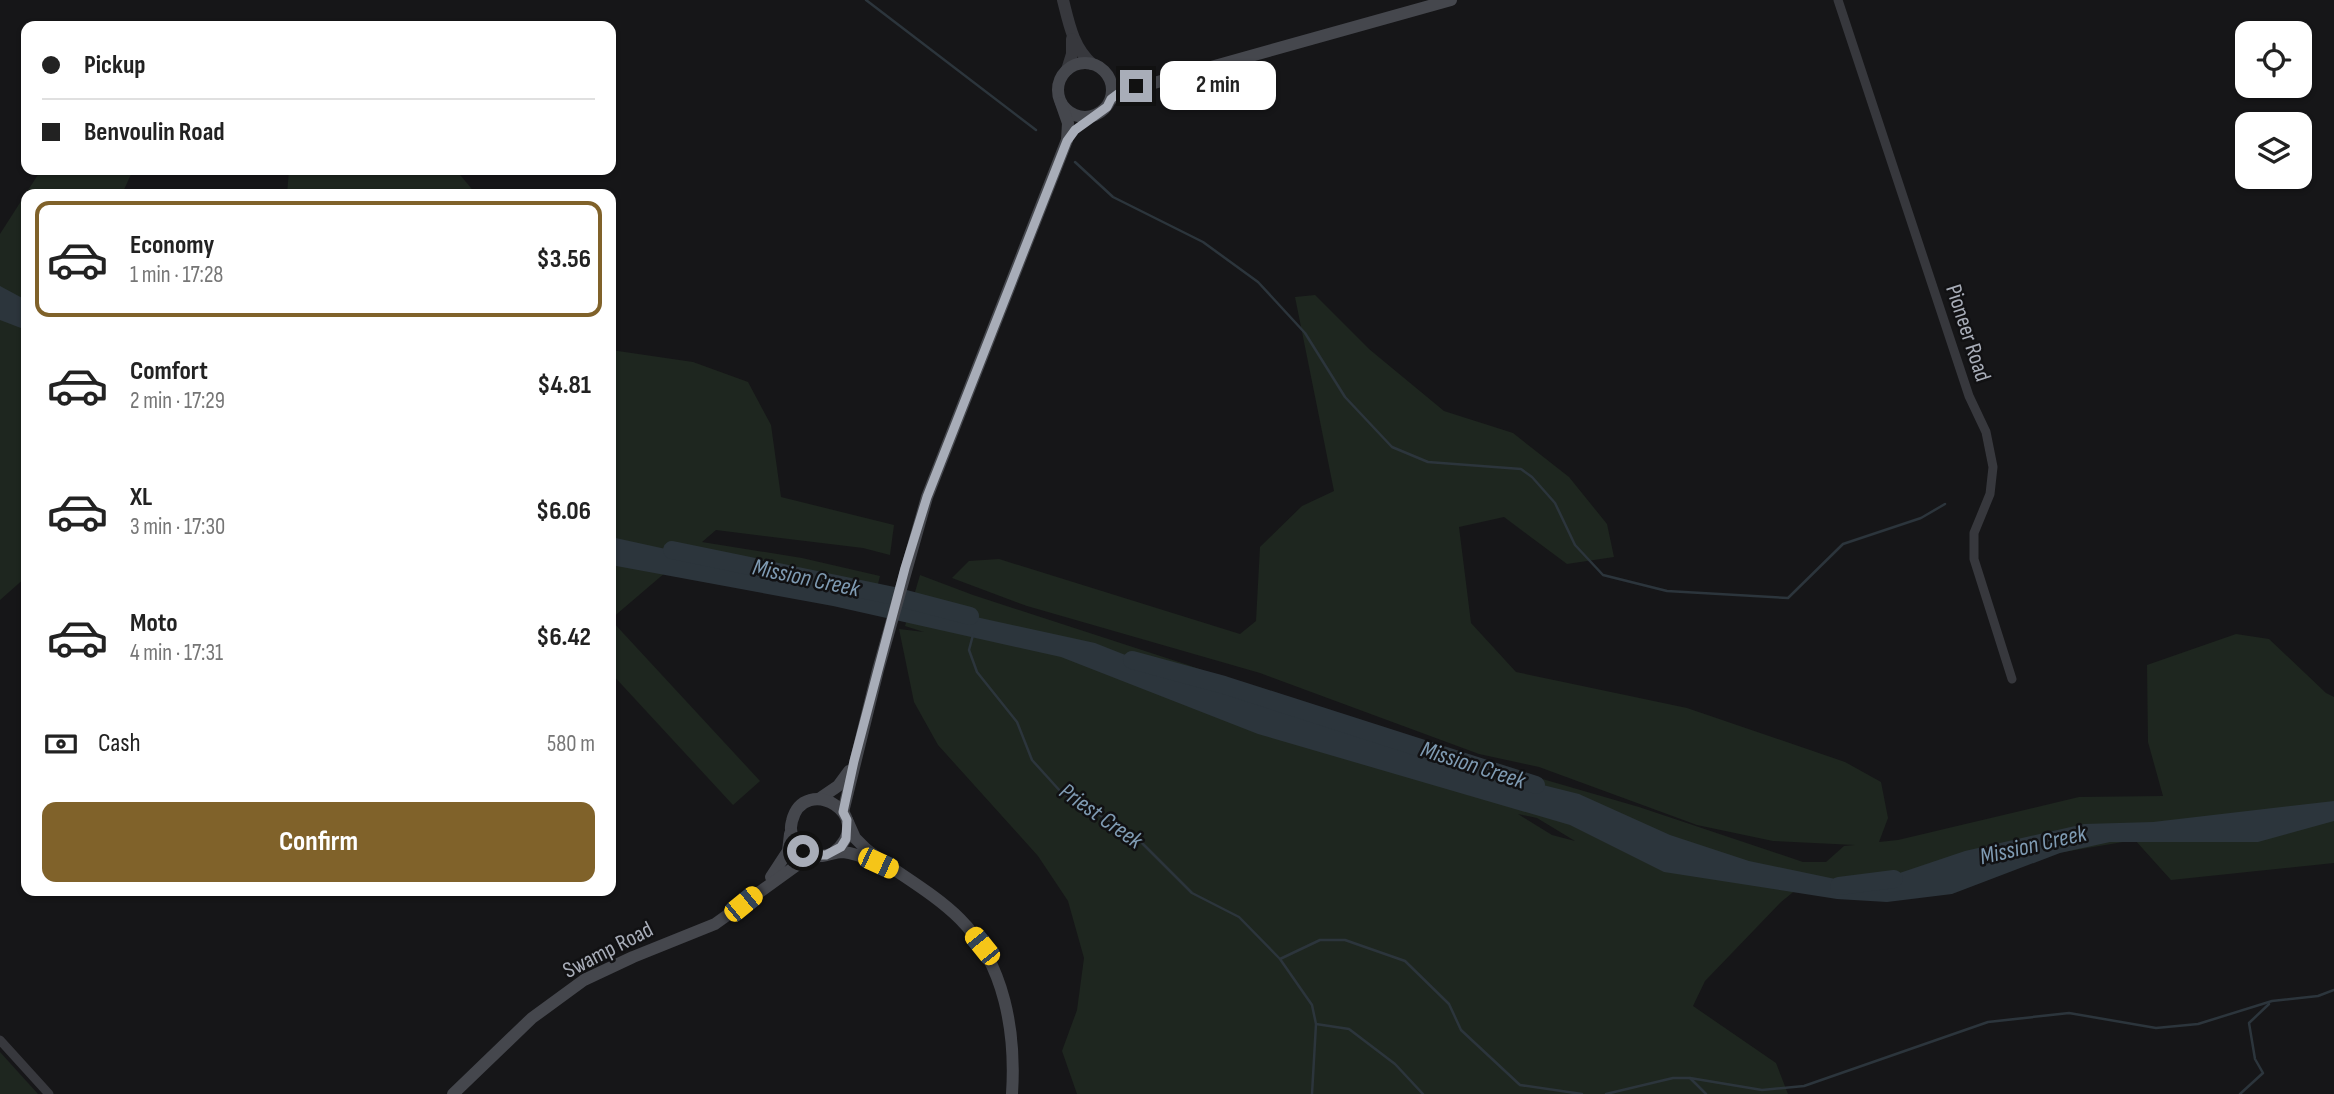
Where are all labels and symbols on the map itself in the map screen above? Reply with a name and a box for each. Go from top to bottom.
callout: 2 min [1160,62,1276,110]
route end [1120,70,1152,102]
street label: Pioneer Road [1939,281,1997,385]
water label: Mission Creek [750,553,863,604]
water label: Mission Creek [1417,734,1530,796]
water label: Priest Creek [1054,777,1149,856]
water label: Mission Creek [1977,818,2090,871]
route start [787,835,819,867]
car [855,845,902,881]
car [721,883,766,925]
street label: Swamp Road [558,915,658,985]
car [961,923,1004,969]

